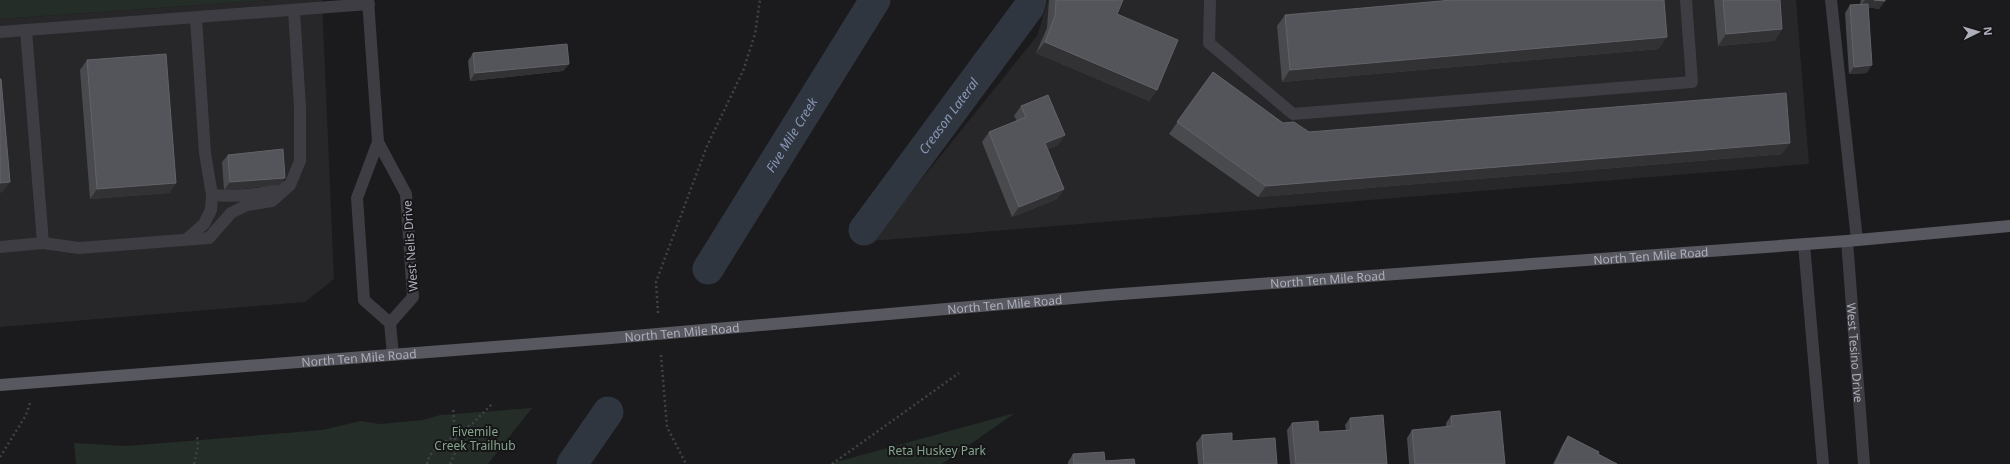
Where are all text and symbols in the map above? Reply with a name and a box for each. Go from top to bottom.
north arrow [1958,12,1998,52]
text: N [1981,26,1996,36]
water label: Creason Lateral [914,74,983,158]
water label: Five Mile Creek [761,93,822,176]
street label: West Nelis Drive [398,200,422,292]
street label: North Ten Mile Road [1593,243,1709,268]
street label: North Ten Mile Road [1270,266,1386,292]
street label: North Ten Mile Road [947,290,1063,317]
street label: West Tesino Drive [1843,302,1868,403]
street label: North Ten Mile Road [624,318,740,345]
street label: North Ten Mile Road [301,344,417,370]
park label: Fivemile Creek Trailhub [434,423,516,454]
park label: Reta Huskey Park [888,442,987,459]

